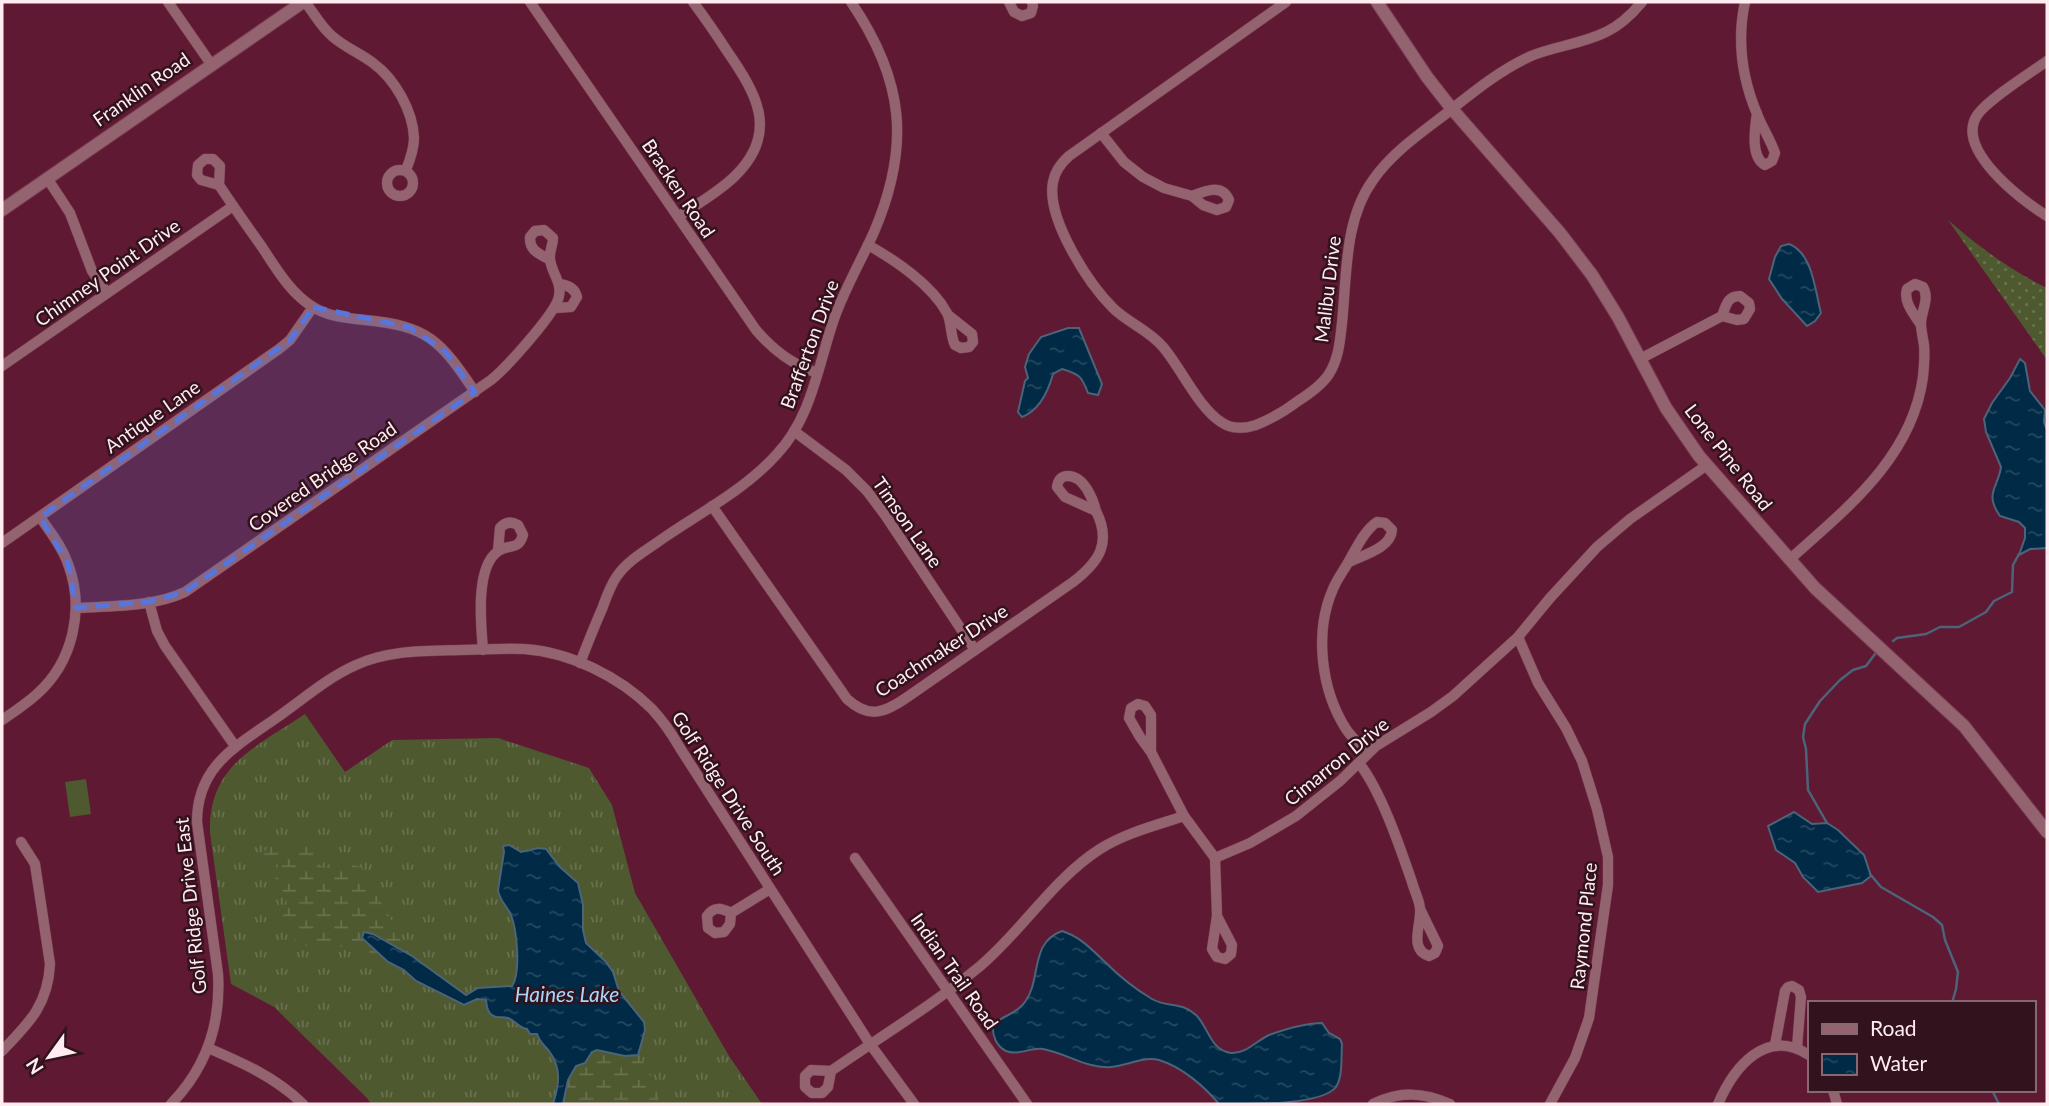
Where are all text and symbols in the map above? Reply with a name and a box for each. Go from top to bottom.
street label: Franklin Road [88,47,194,131]
street label: Bracken Road [638,134,720,242]
street label: Chimney Point Drive [30,213,184,331]
street label: Malibu Drive [1309,234,1345,344]
street label: Brafferton Drive [775,276,843,412]
street label: Antique Lane [100,375,204,457]
street label: Lone Pine Road [1680,399,1778,515]
street label: Covered Bridge Road [243,416,401,536]
street label: Timson Lane [868,472,948,572]
street label: Coachmaker Drive [870,599,1012,701]
street label: Golf Ridge Drive South [667,707,791,879]
street label: Cimarron Drive [1279,712,1393,810]
street label: Golf Ridge Drive East [169,816,211,995]
street label: Raymond Place [1565,861,1601,991]
street label: Indian Trail Road [906,908,1004,1034]
water label: Haines Lake [515,981,619,1006]
legend [1808,1001,2035,1092]
text: Road [1870,1015,1917,1040]
north arrow [14,1022,84,1092]
text: Water [1870,1050,1927,1075]
text: N [21,1054,48,1079]

